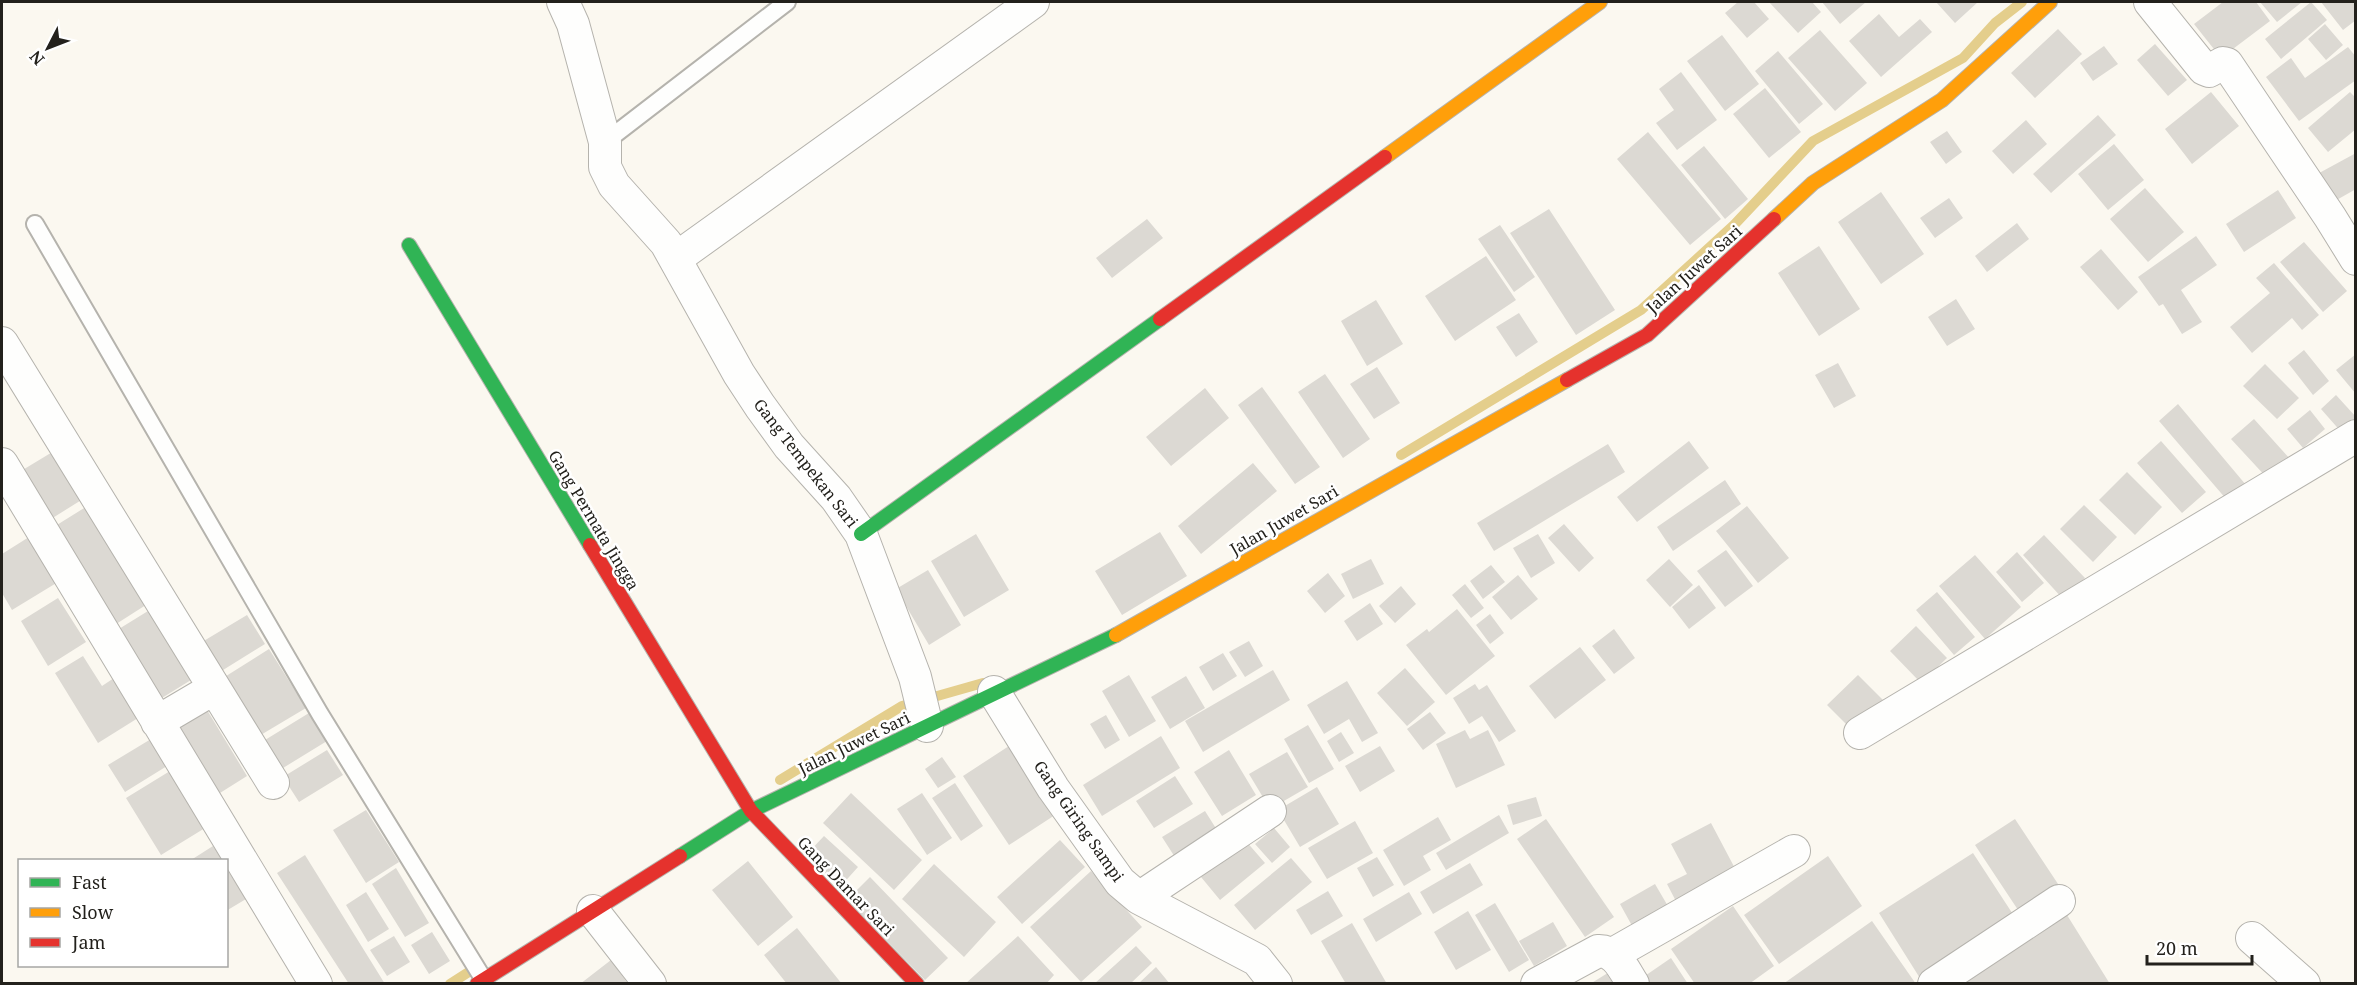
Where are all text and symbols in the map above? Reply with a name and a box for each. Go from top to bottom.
north arrow [18,18,78,78]
text: N [24,46,49,70]
street label: Jalan Juwet Sari [1641,220,1747,319]
street label: Gang Tempekan Sari [749,394,863,532]
street label: Gang Permata Jingga [543,446,645,594]
street label: Jalan Juwet Sari [1225,480,1342,560]
street label: Jalan Juwet Sari [794,706,913,780]
street label: Gang Giring Sampi [1029,756,1129,886]
street label: Gang Damar Sari [793,831,899,941]
legend [18,859,228,967]
text: Fast [72,870,107,894]
text: Slow [72,900,114,924]
scale bar [2147,928,2252,966]
text: Jam [71,930,106,954]
text: 20 m [2156,936,2198,960]

